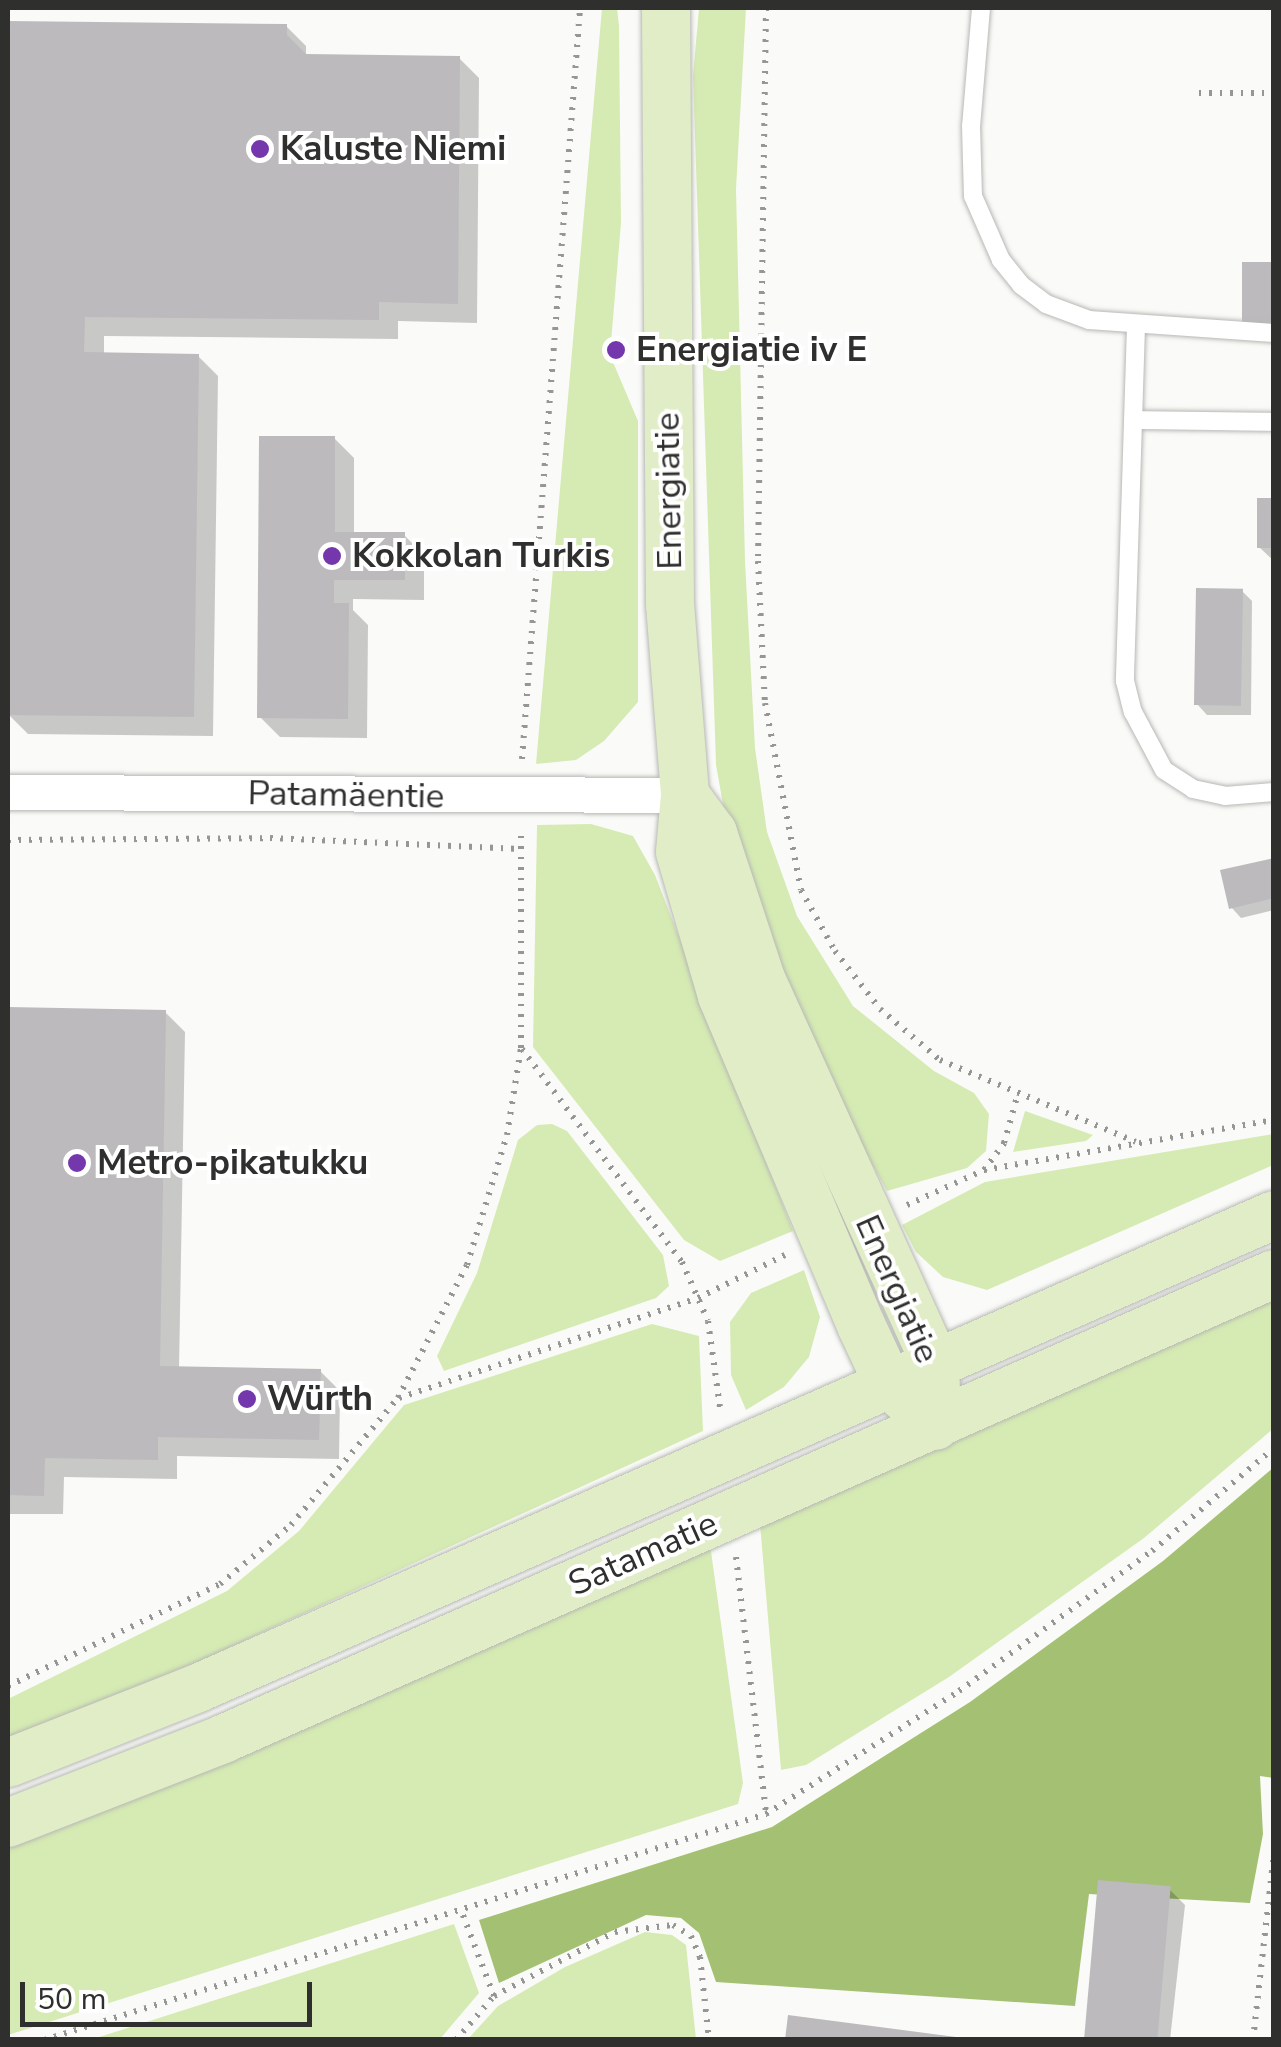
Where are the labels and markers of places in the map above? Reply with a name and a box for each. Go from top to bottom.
place label: Kaluste Niemi [280,128,506,170]
marker: Kaluste Niemi [249,138,271,160]
place label: Energiatie iv E [636,329,867,371]
marker: Energiatie iv E [605,339,627,361]
place label: Kokkolan Turkis [352,535,610,577]
marker: Kokkolan Turkis [321,545,343,567]
place label: Metro-pikatukku [97,1142,368,1184]
marker: Metro-pikatukku [66,1152,88,1174]
place label: Würth [267,1378,373,1420]
marker: Würth [236,1388,258,1410]

